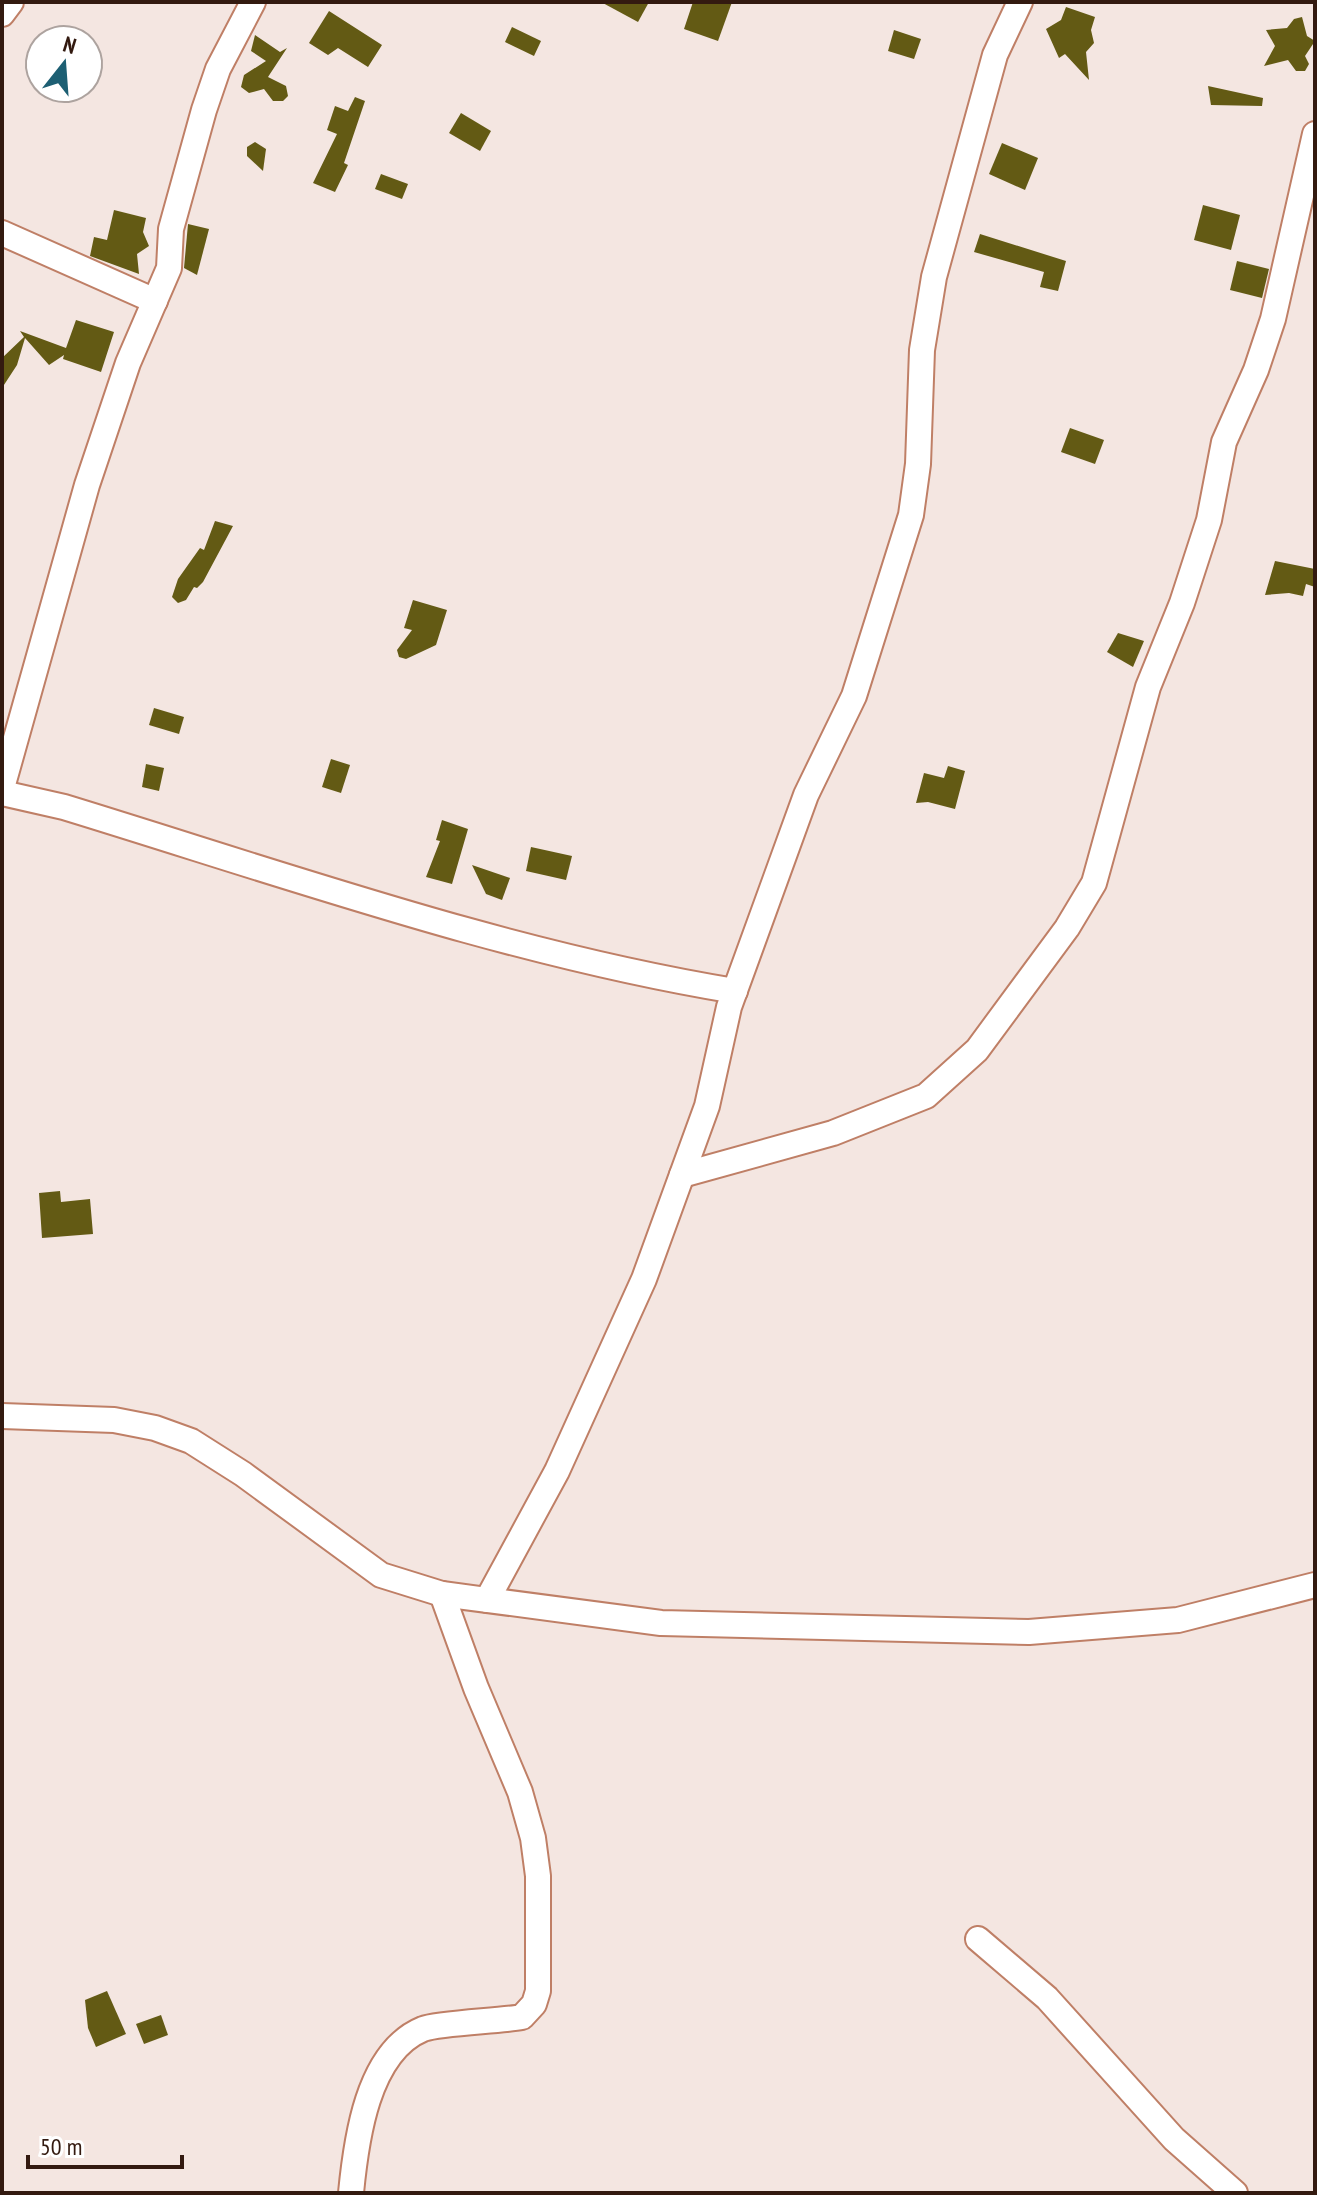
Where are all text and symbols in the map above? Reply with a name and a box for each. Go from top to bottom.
north arrow [24,24,104,104]
text: N [60,30,80,60]
scale bar [28,2119,182,2169]
text: 50 m [40,2131,82,2162]

